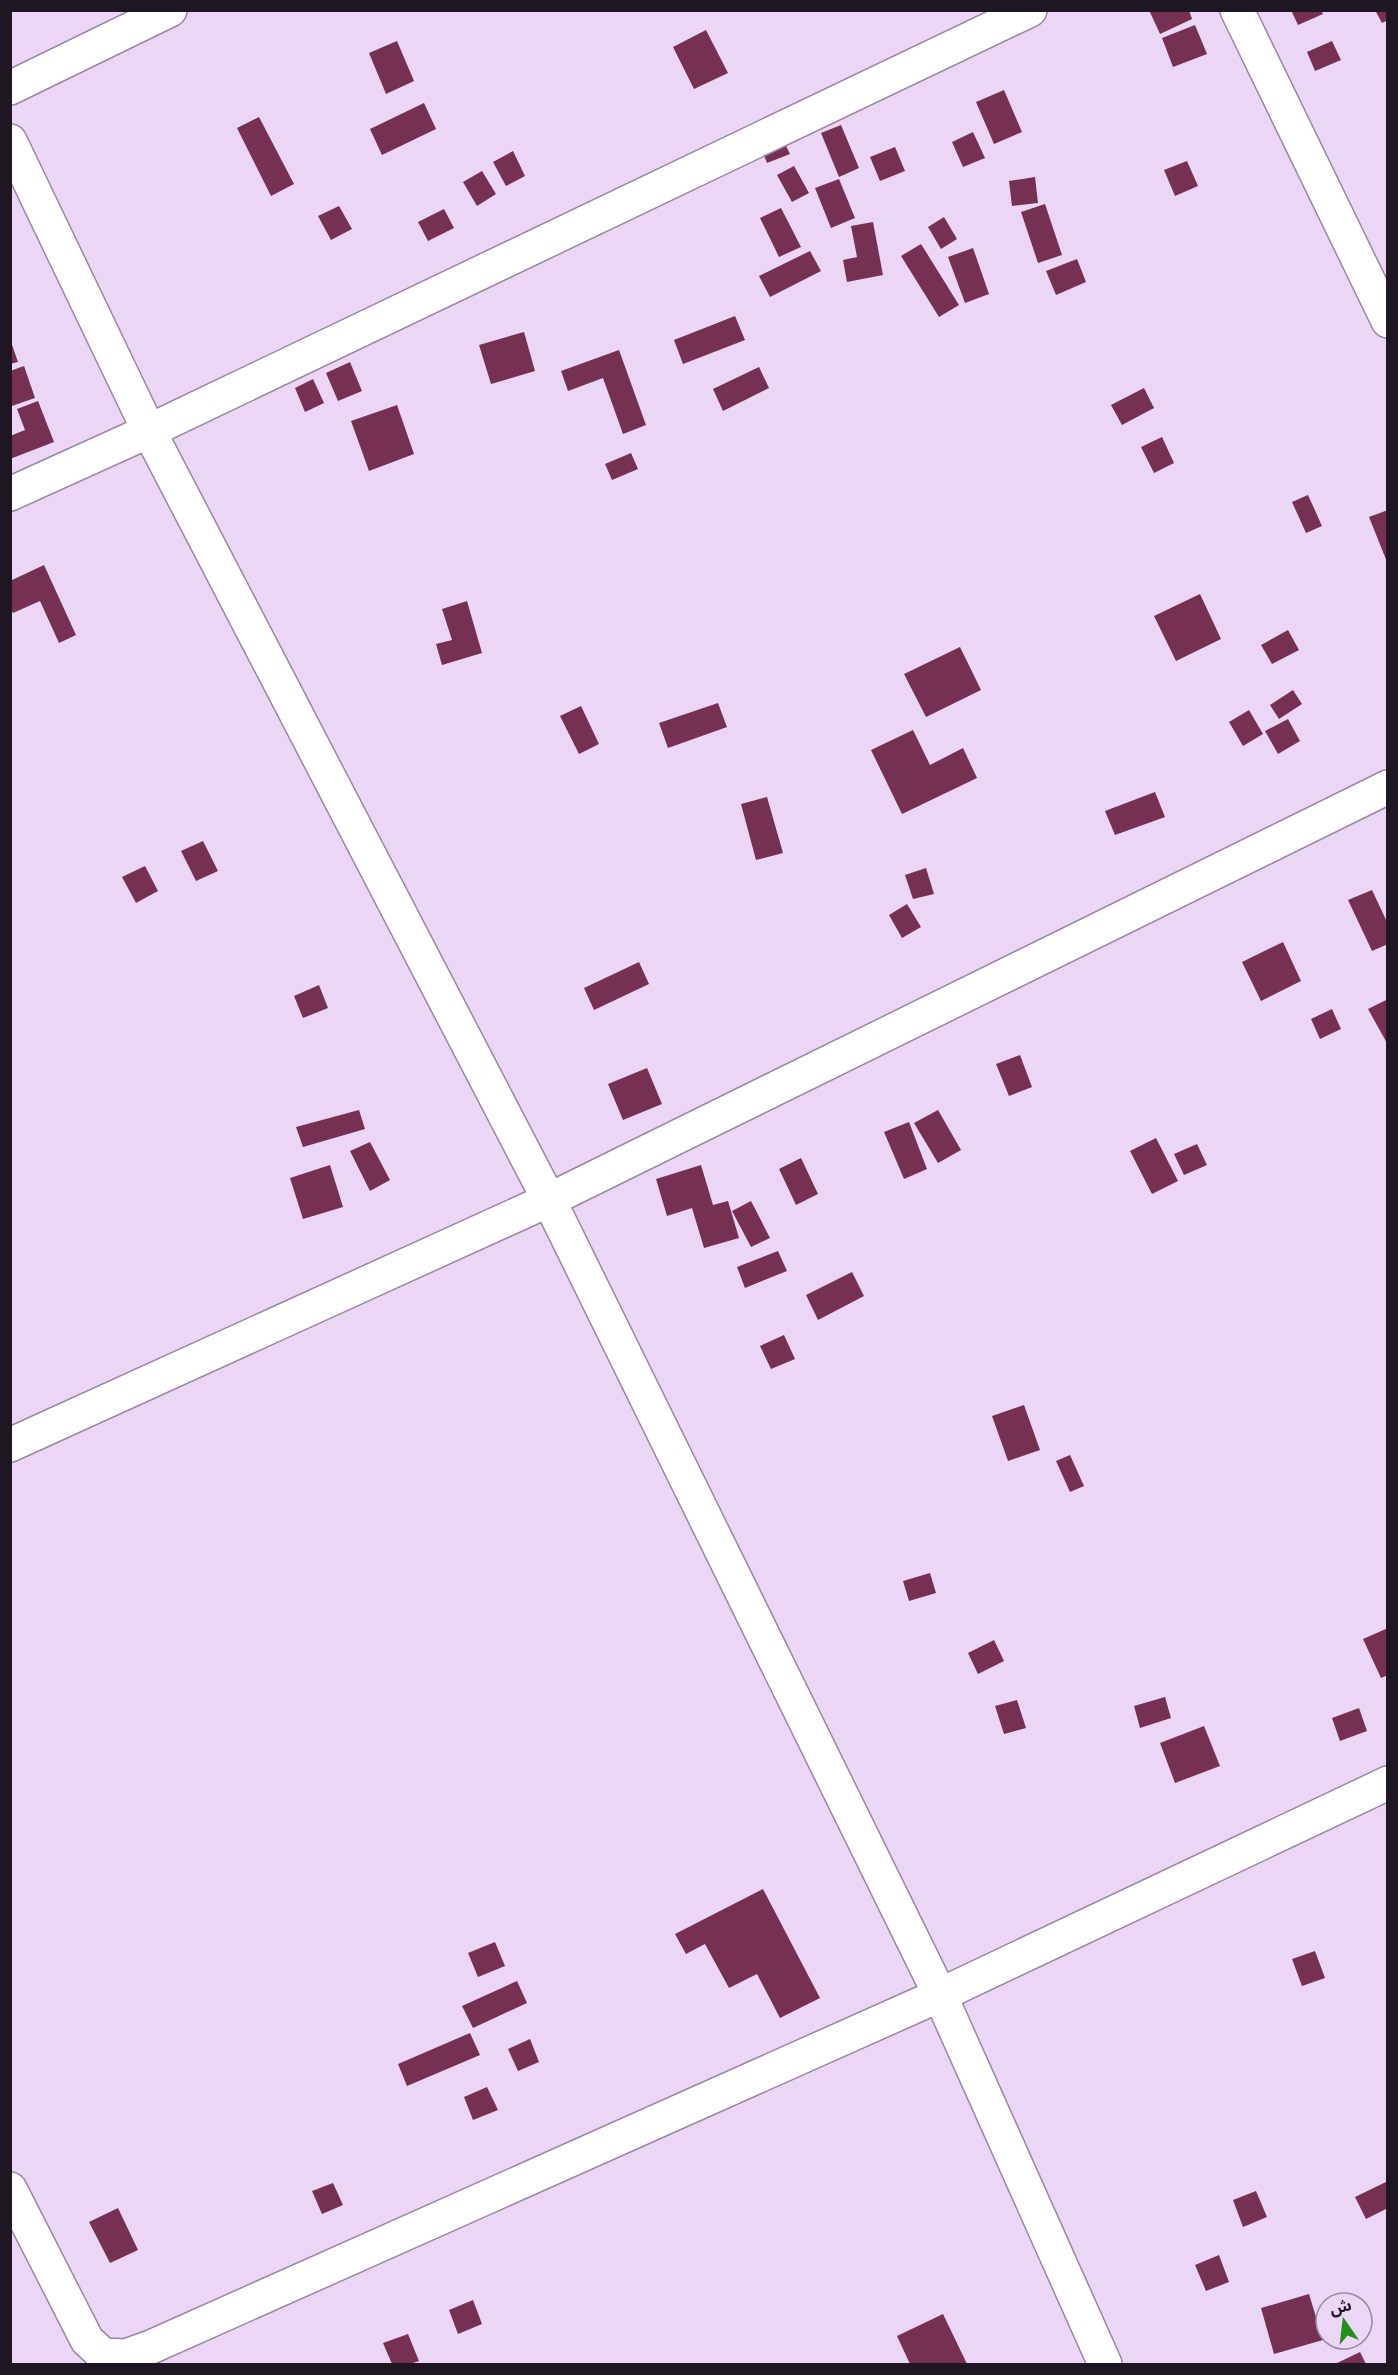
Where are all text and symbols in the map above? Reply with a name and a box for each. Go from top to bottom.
text: ش [1326,2288,1355,2327]
north arrow [1314,2291,1374,2351]

